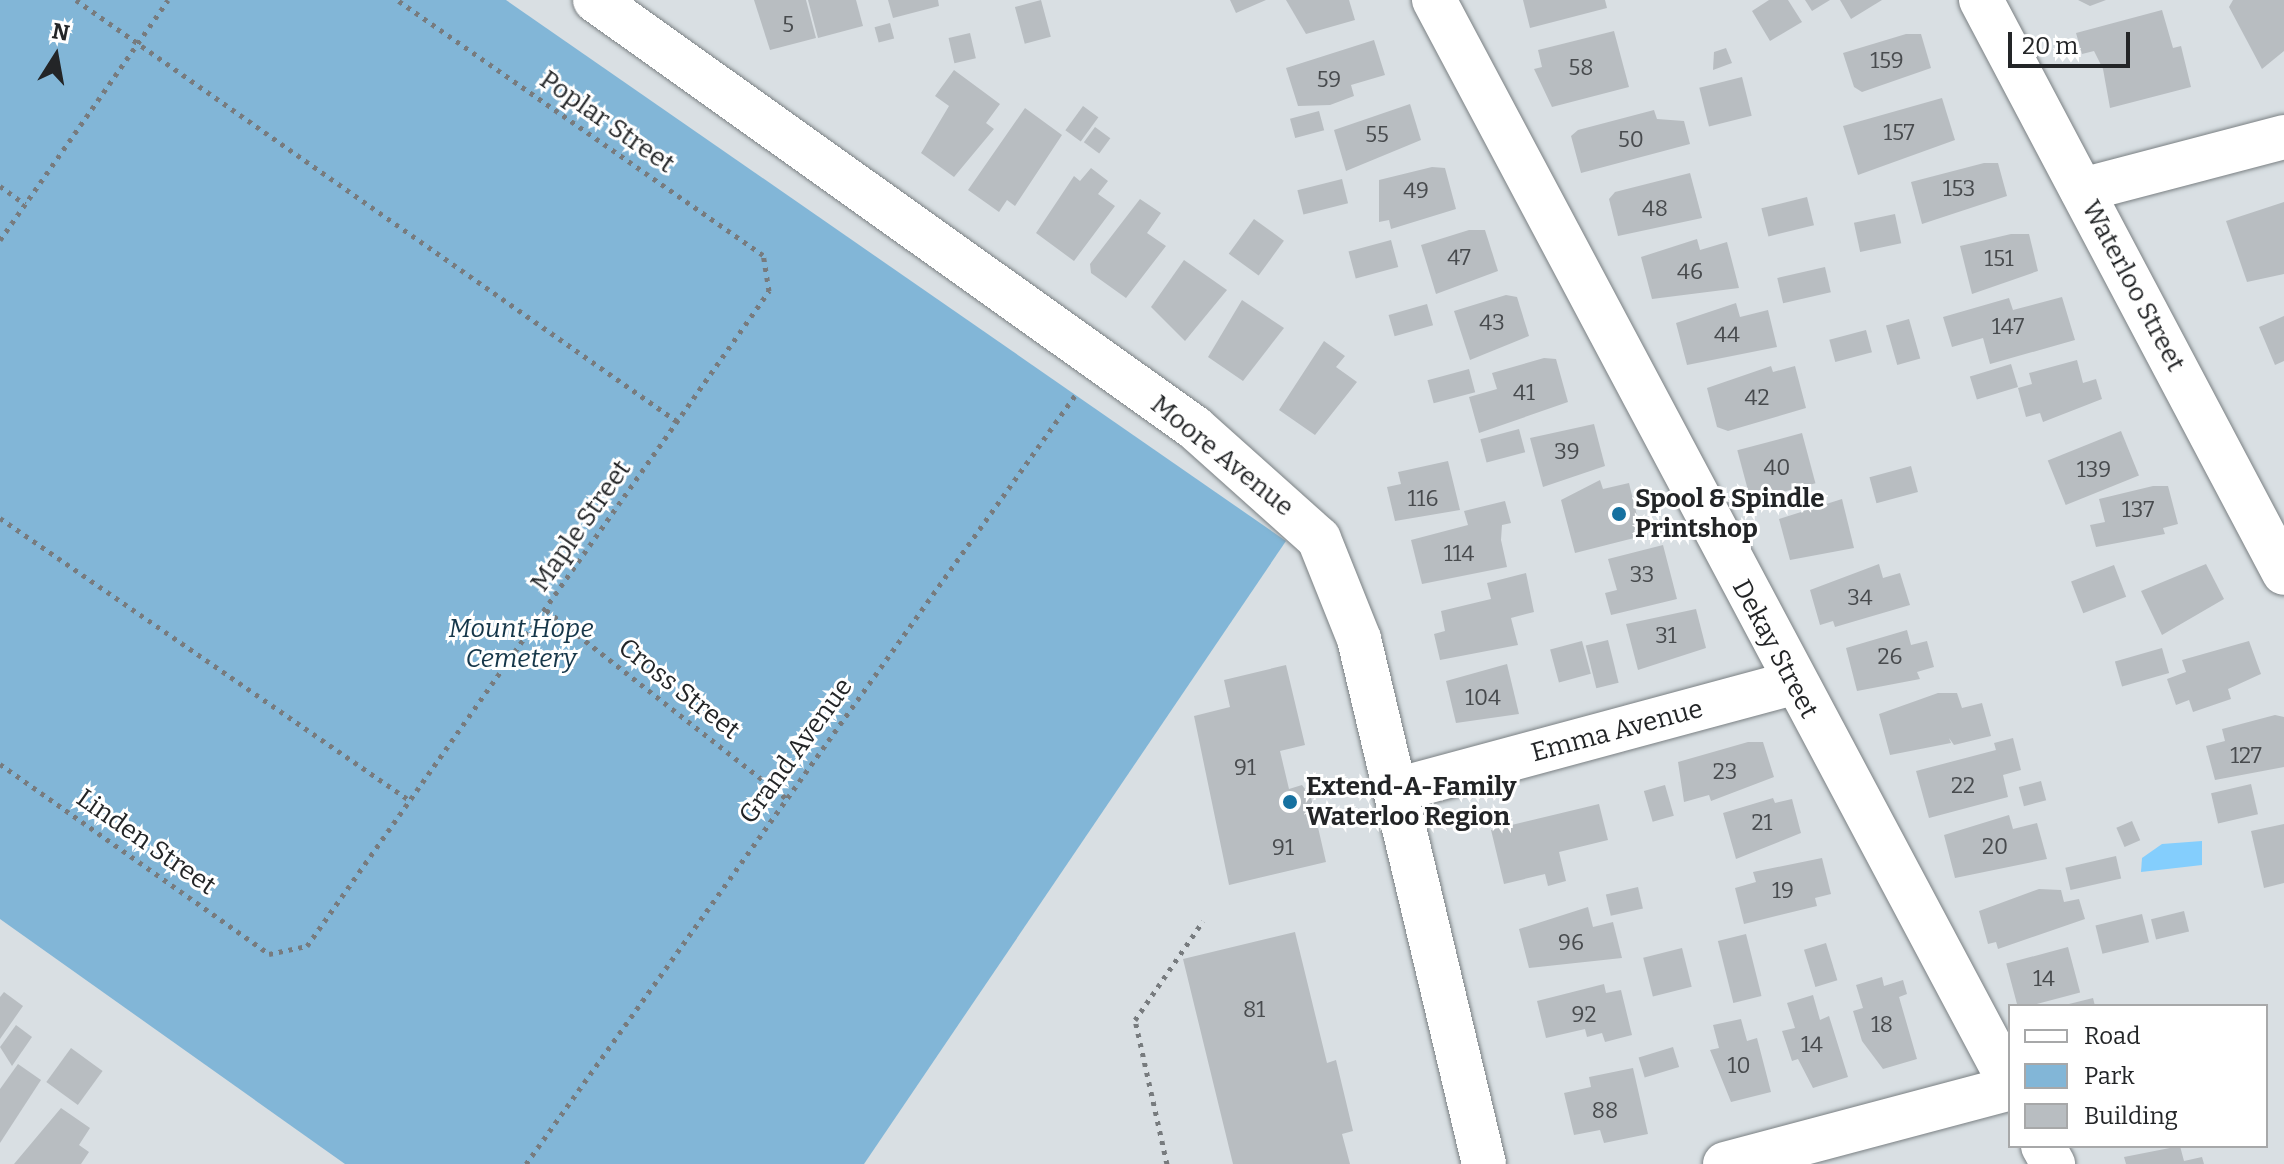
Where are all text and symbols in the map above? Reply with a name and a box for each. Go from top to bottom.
house number: 5 [782,12,794,38]
north arrow [16,16,96,96]
scale bar [2012,16,2134,66]
text: N [50,17,72,47]
text: 20 m [2022,32,2078,60]
house number: 159 [1870,48,1904,74]
house number: 58 [1569,55,1593,81]
street label: Poplar Street [534,64,680,180]
house number: 59 [1317,67,1341,93]
house number: 157 [1883,120,1915,146]
house number: 55 [1365,122,1389,148]
house number: 50 [1618,127,1644,153]
house number: 153 [1943,176,1975,202]
house number: 49 [1403,178,1429,204]
street label: Waterloo Street [2075,195,2191,377]
house number: 48 [1642,196,1668,222]
house number: 47 [1447,245,1471,271]
house number: 151 [1984,246,2014,272]
house number: 46 [1677,259,1703,285]
house number: 43 [1479,310,1505,336]
house number: 147 [1992,314,2024,340]
house number: 44 [1714,322,1740,348]
house number: 41 [1513,380,1535,406]
house number: 42 [1745,385,1769,411]
street label: Moore Avenue [1144,389,1300,523]
house number: 39 [1554,439,1580,465]
street label: Maple Street [524,454,638,598]
house number: 40 [1764,455,1790,481]
house number: 139 [2077,457,2111,483]
place label: Spool & Spindle Printshop [1635,483,1825,544]
house number: 116 [1408,486,1438,512]
house number: 137 [2122,497,2154,523]
marker: Spool & Spindle Printshop [1610,505,1628,523]
house number: 114 [1444,541,1474,567]
house number: 33 [1630,562,1654,588]
street label: Dekay Street [1725,574,1825,724]
house number: 34 [1847,585,1873,611]
park label: Mount Hope Cemetery [449,613,593,674]
house number: 31 [1655,623,1677,649]
street label: Cross Street [612,632,746,746]
house number: 26 [1878,644,1902,670]
street label: Grand Avenue [733,672,859,830]
house number: 104 [1465,685,1501,711]
street label: Emma Avenue [1528,693,1706,769]
house number: 127 [2230,743,2262,769]
house number: 91 [1234,755,1256,781]
house number: 23 [1713,759,1737,785]
place label: Extend-A-Family Waterloo Region [1306,771,1516,832]
house number: 22 [1951,773,1975,799]
street label: Linden Street [70,783,222,901]
marker: Extend-A-Family Waterloo Region [1281,793,1299,811]
house number: 21 [1752,810,1772,836]
house number: 20 [1982,834,2008,860]
house number: 91 [1272,835,1294,861]
house number: 19 [1772,878,1794,904]
house number: 96 [1558,930,1584,956]
house number: 14 [2033,966,2055,992]
house number: 81 [1243,997,1265,1023]
house number: 92 [1572,1002,1596,1028]
legend [2008,1004,2268,1148]
house number: 18 [1871,1012,1893,1038]
text: Road [2084,1022,2140,1050]
house number: 14 [1801,1032,1823,1058]
house number: 10 [1727,1053,1751,1079]
text: Park [2084,1062,2135,1090]
house number: 88 [1592,1098,1618,1124]
text: Building [2084,1102,2178,1130]

